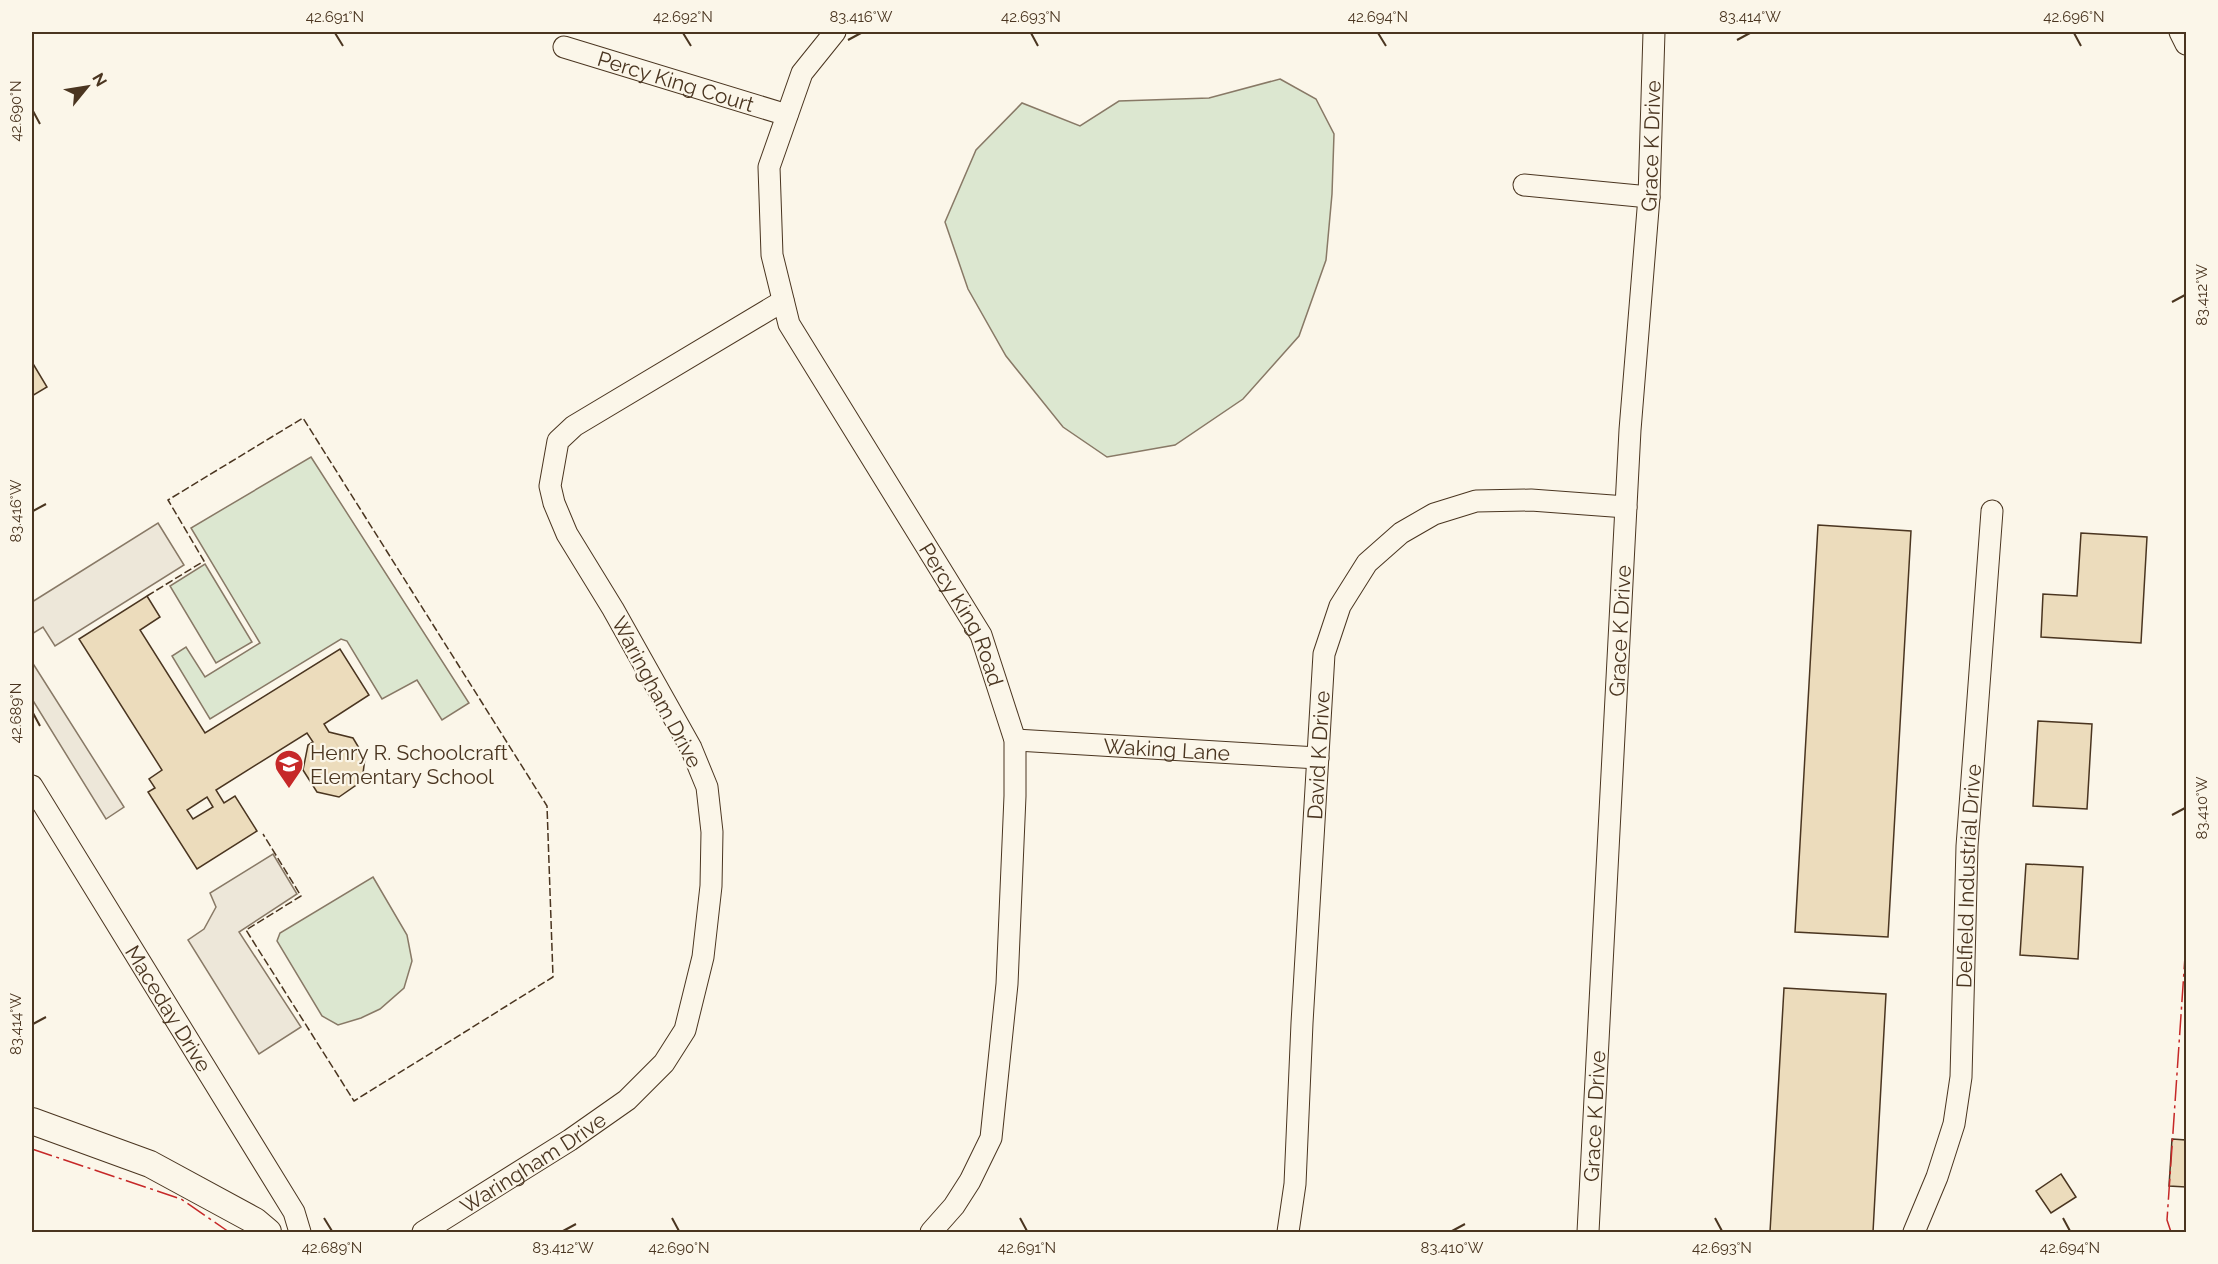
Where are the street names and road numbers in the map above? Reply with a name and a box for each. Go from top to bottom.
street label: Percy King Court [595,46,757,117]
street label: Grace K Drive [1635,80,1665,213]
street label: Percy King Road [915,538,1009,689]
street label: Grace K Drive [1604,564,1635,697]
street label: Waringham Drive [607,612,707,772]
street label: David K Drive [1302,690,1334,820]
street label: Waking Lane [1103,733,1231,765]
street label: Delfield Industrial Drive [1951,763,1986,988]
street label: Maceday Drive [120,940,217,1076]
street label: Grace K Drive [1578,1050,1610,1183]
street label: Waringham Drive [455,1106,610,1218]

